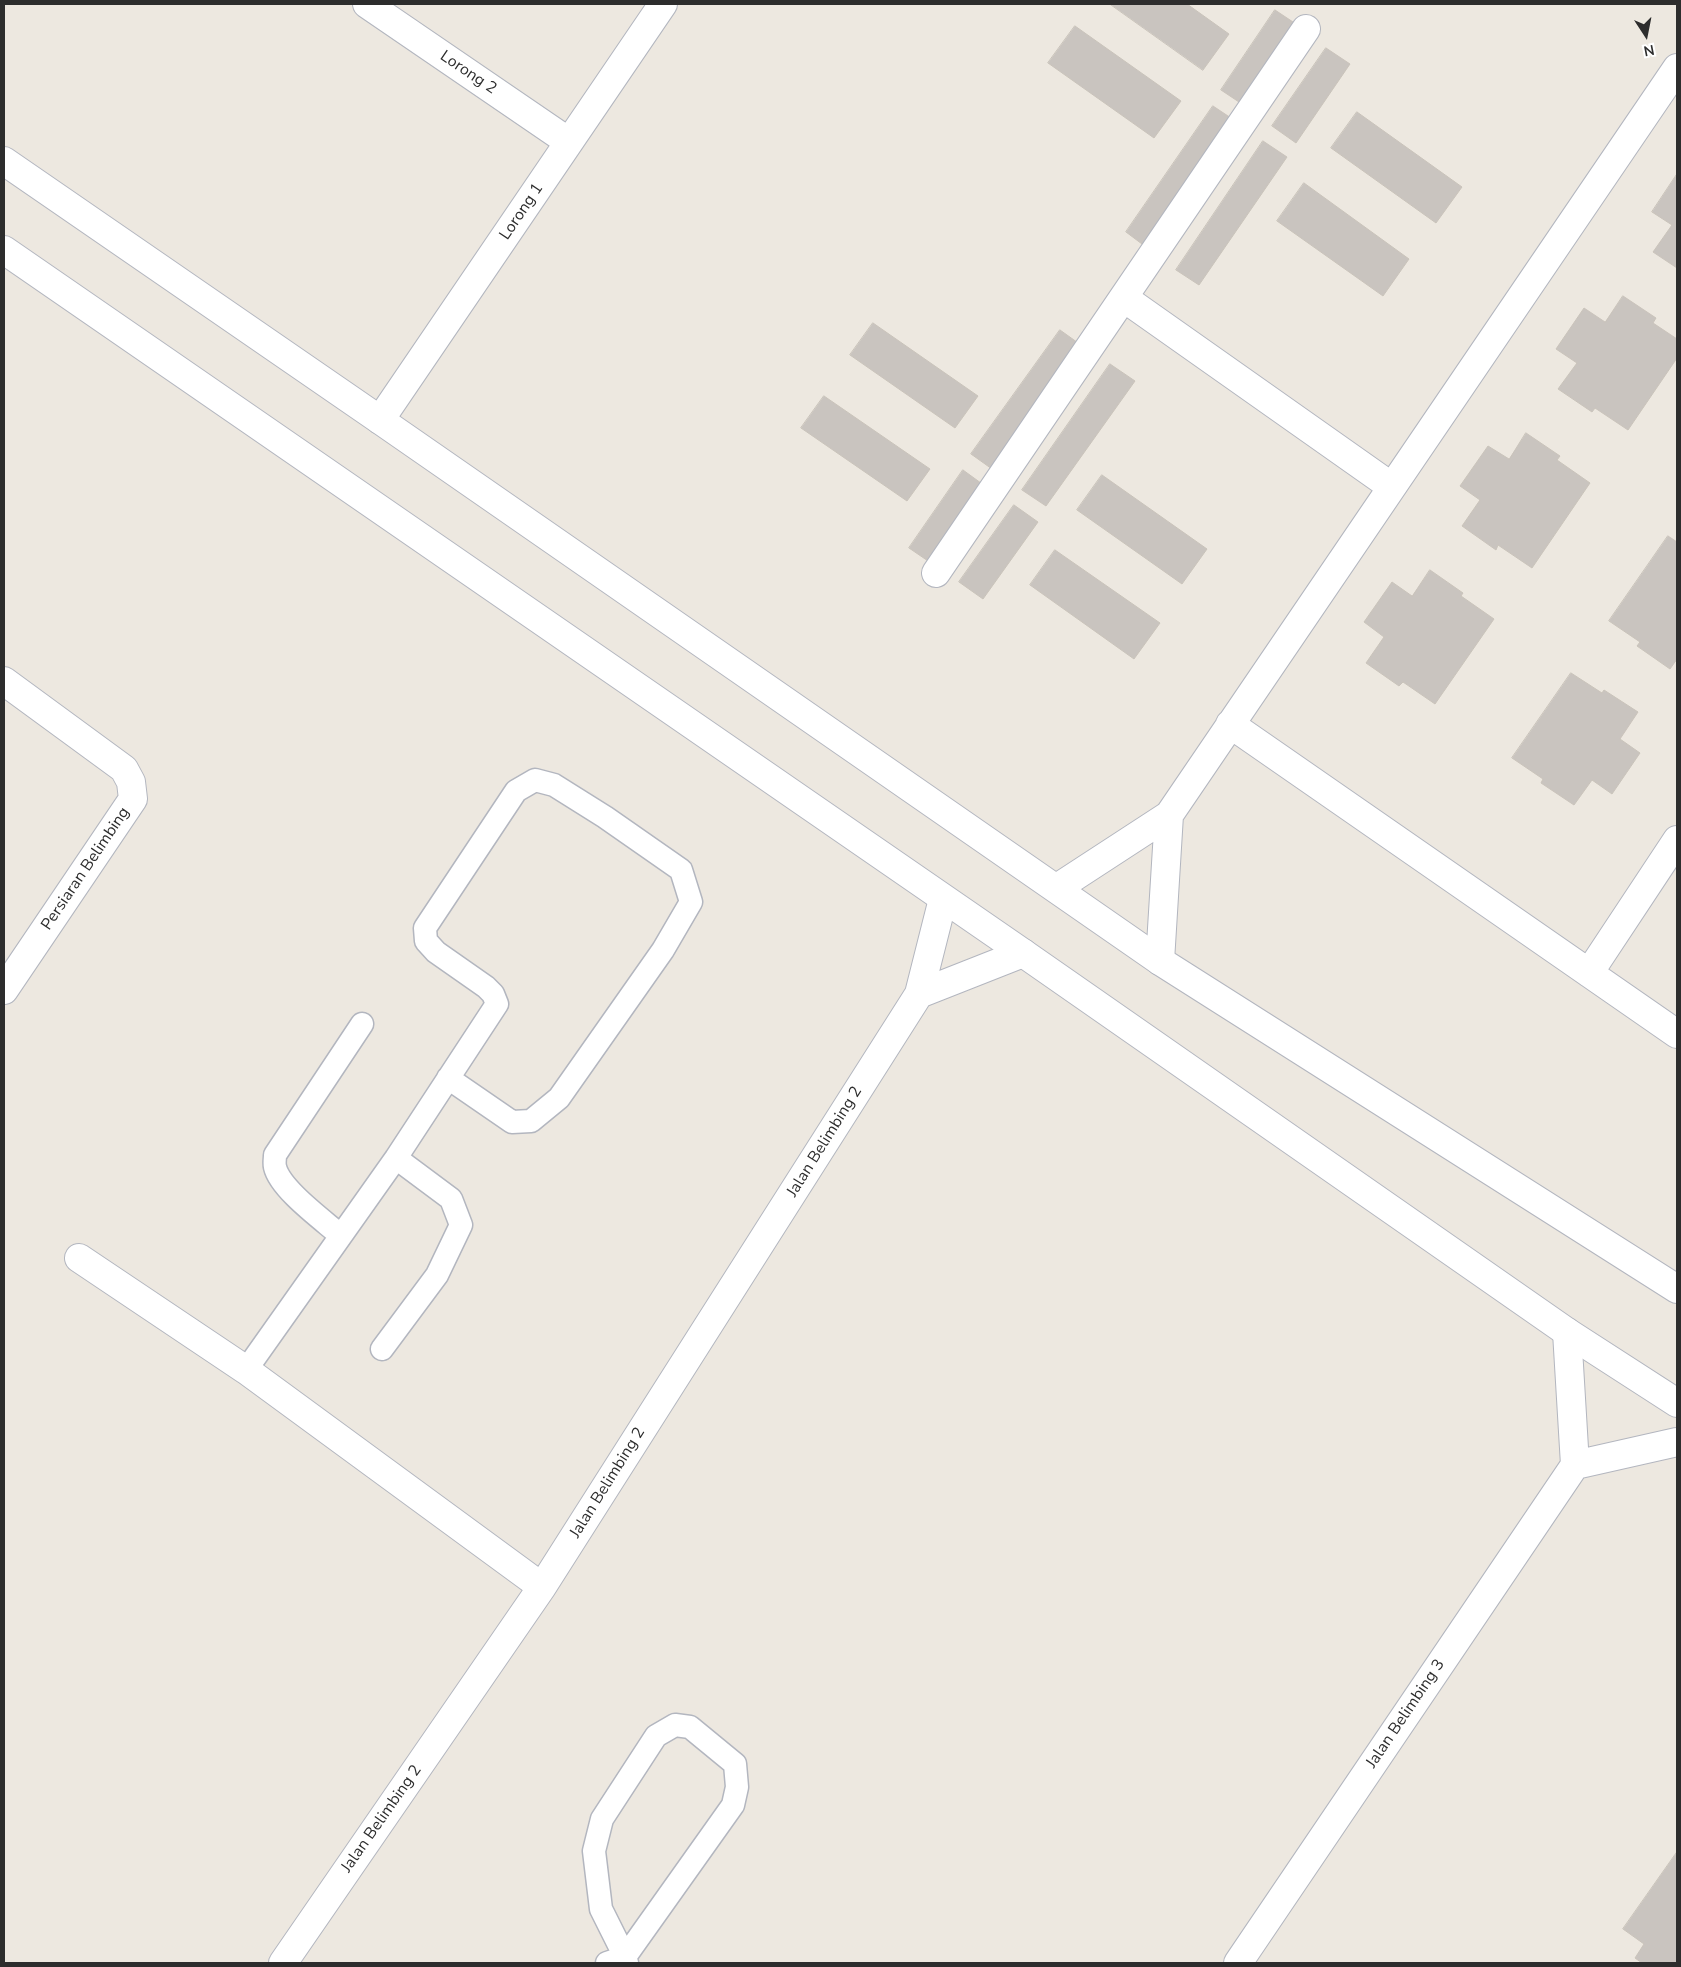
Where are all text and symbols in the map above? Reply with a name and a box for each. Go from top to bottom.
north arrow [1621,10,1671,60]
text: N [1642,40,1656,61]
street label: Lorong 2 [436,47,500,99]
street label: Lorong 1 [496,180,548,244]
street label: Persiaran Belimbing [38,804,134,934]
street label: Jalan Belimbing 2 [783,1083,867,1201]
street label: Jalan Belimbing 2 [566,1424,650,1542]
street label: Jalan Belimbing 3 [1363,1656,1449,1772]
street label: Jalan Belimbing 2 [338,1762,426,1876]

